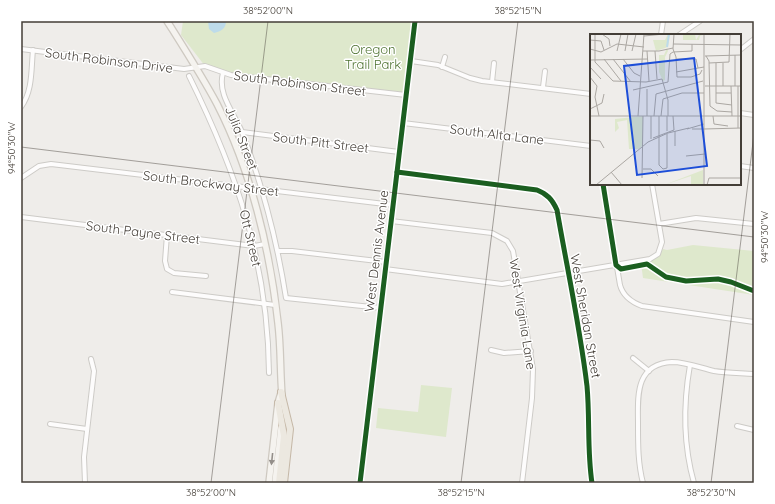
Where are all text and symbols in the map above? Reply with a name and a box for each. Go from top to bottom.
text: 38°52'00"N [243,4,293,17]
text: 38°52'15"N [494,4,542,17]
inset map [590,34,741,185]
park label: Oregon Trail Park [345,41,401,72]
street label: South Robinson Drive [44,44,174,76]
street label: South Robinson Street [233,67,367,99]
street label: Julia Street [222,104,262,172]
street label: South Alta Lane [449,120,545,148]
text: 94°50'30"W [5,122,18,174]
street label: South Pitt Street [272,128,370,156]
street label: South Brockway Street [142,167,280,199]
street label: West Dennis Avenue [361,189,391,313]
street label: Ott Street [237,208,265,268]
text: 94°50'30"W [758,211,771,263]
street label: South Payne Street [85,217,201,247]
street label: West Sheridan Street [567,253,605,379]
street label: West Virginia Lane [506,257,540,371]
one-way arrow [269,453,275,465]
text: 38°52'00"N [186,486,236,499]
text: 38°52'15"N [437,486,485,499]
text: 38°52'30"N [686,486,736,499]

